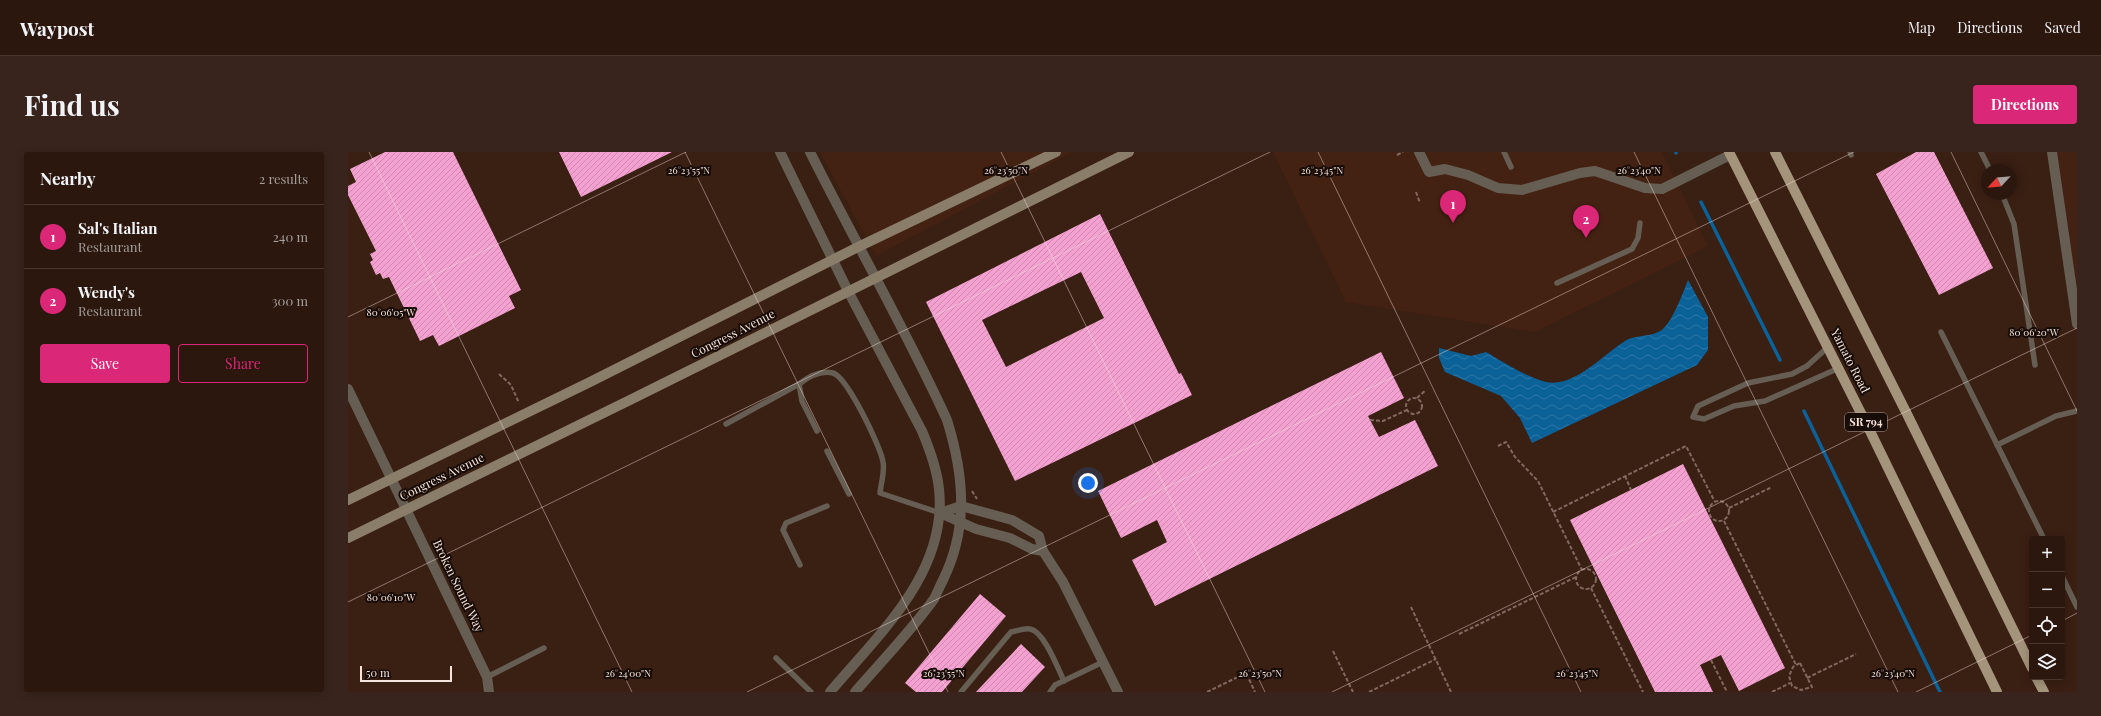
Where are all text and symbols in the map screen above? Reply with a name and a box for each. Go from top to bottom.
text: Waypost [20,15,94,41]
text: Map [1908,18,1935,37]
text: Directions [1957,18,2023,37]
text: Saved [2045,18,2081,37]
button: Directions [1973,85,2077,124]
text: Find us [24,86,120,123]
text: 26°23'55"N [668,163,710,177]
text: 26°23'50"N [984,163,1028,177]
text: 26°23'45"N [1301,163,1343,177]
text: 26°23'40"N [1617,163,1661,177]
north arrow [1981,164,2017,200]
text: Nearby [40,167,95,189]
text: 2 results [259,170,308,187]
pin: 1 [1440,190,1466,223]
pin: 2 [1573,205,1599,238]
text: Sal's Italian [78,218,158,238]
text: 1 [51,228,55,245]
text: 240 m [273,228,308,245]
text: Restaurant [78,238,142,255]
text: Wendy's [78,282,135,302]
text: 2 [50,292,56,309]
text: 300 m [272,292,308,309]
text: Restaurant [78,302,142,319]
text: 80°06'05"W [367,305,416,319]
street label: Congress Avenue [688,305,777,361]
street label: Yamato Road [1827,325,1874,395]
text: 80°06'20"W [2009,325,2060,339]
button: Save [40,344,170,383]
button: Share [178,344,308,383]
road number: SR 794 [1845,413,1887,431]
street label: Congress Avenue [397,449,487,504]
your location [1078,473,1098,493]
map controls [2029,536,2065,680]
button: + [2029,536,2065,572]
street label: Broken Sound Way [430,537,488,634]
button: − [2029,572,2065,608]
text: 80°06'10"W [367,590,416,604]
button: locate [2029,608,2065,644]
button: layers [2029,644,2065,680]
scale bar [360,664,452,683]
text: 50 m [366,665,390,680]
text: 26°24'00"N [605,666,651,680]
text: 26°23'55"N [923,666,965,680]
text: 26°23'50"N [1238,666,1282,680]
text: 26°23'45"N [1556,666,1598,680]
text: 26°23'40"N [1871,666,1915,680]

